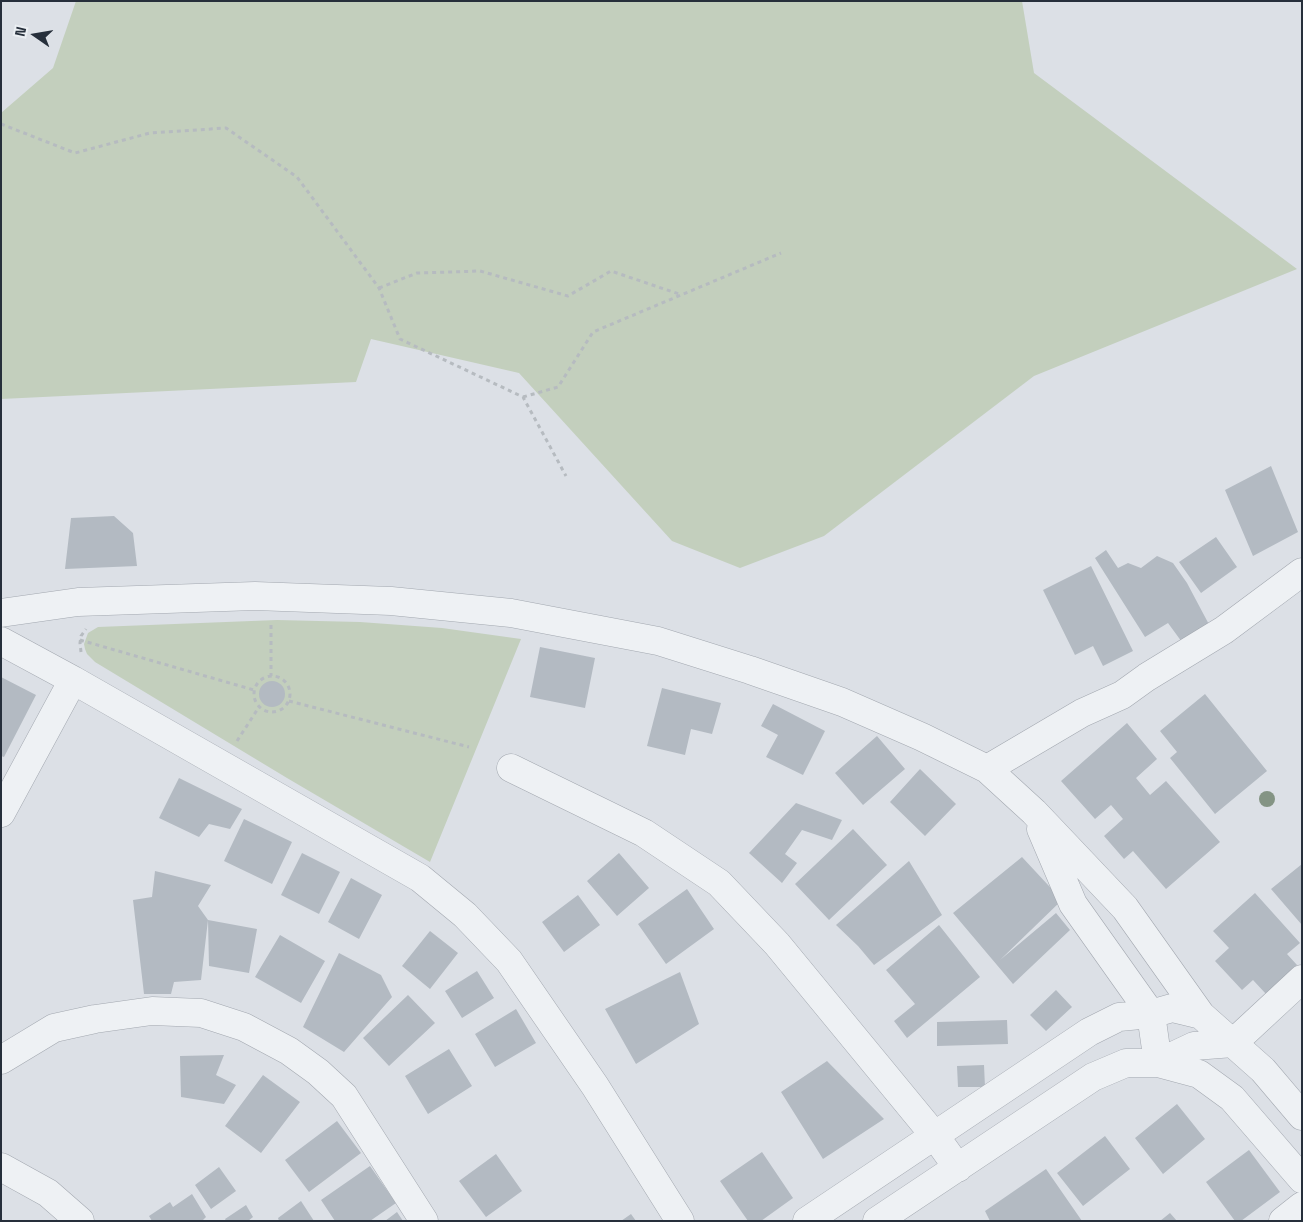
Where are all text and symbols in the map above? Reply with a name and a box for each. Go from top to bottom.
north arrow [10,10,60,60]
text: N [11,25,30,38]

